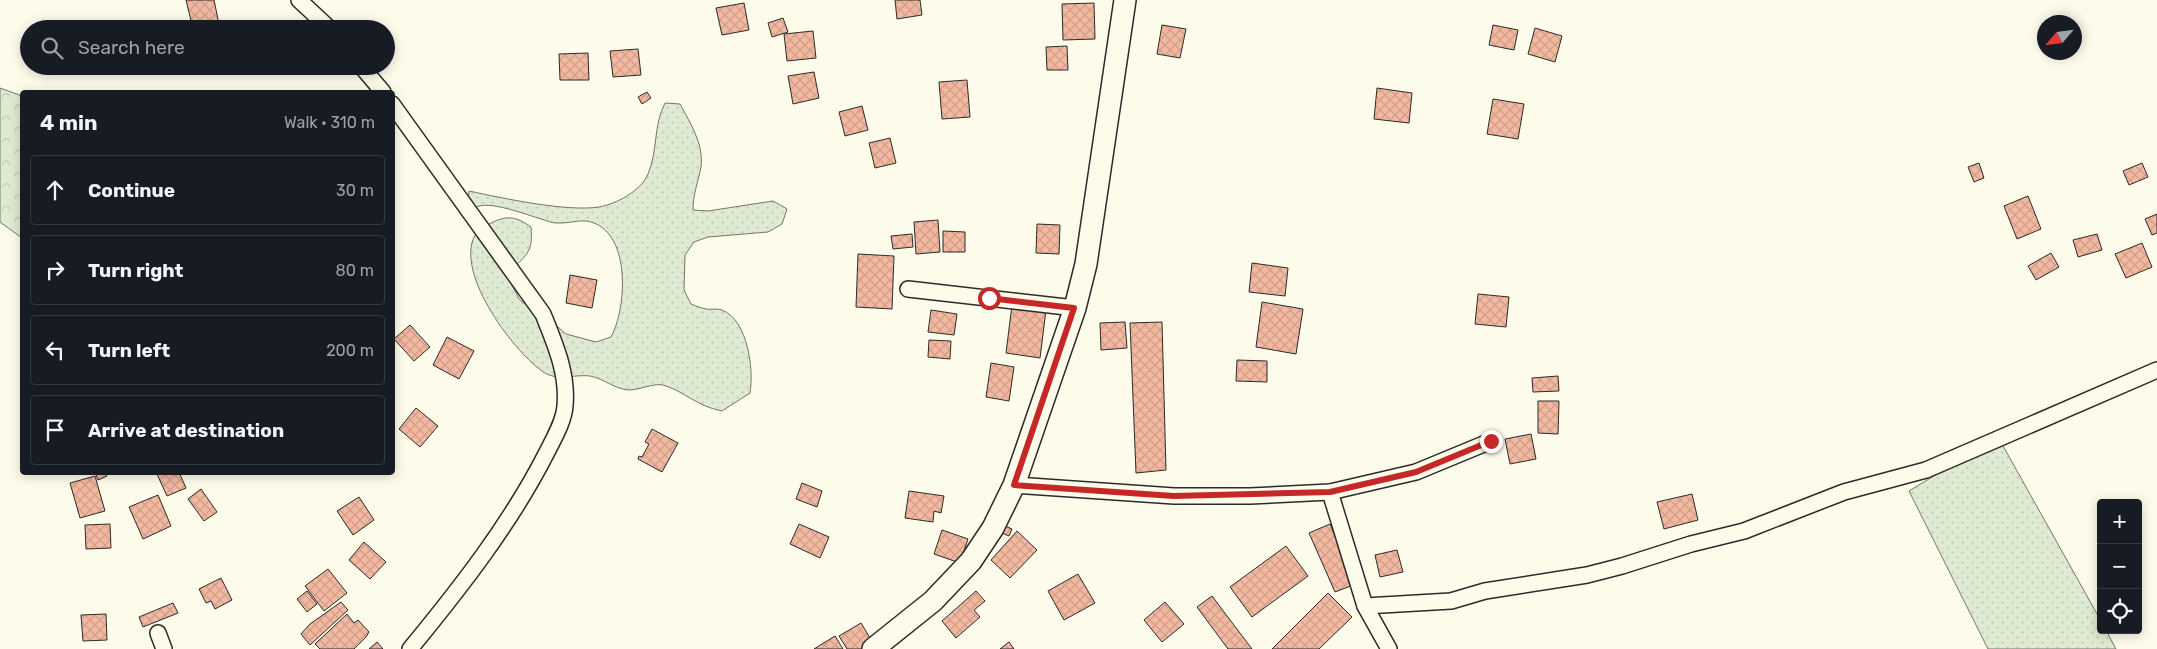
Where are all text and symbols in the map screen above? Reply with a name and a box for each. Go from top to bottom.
north arrow [2037,15,2082,60]
search box [20,20,395,75]
icon: search [38,34,66,62]
text: Search here [78,36,185,59]
text: 4 min [40,110,98,135]
text: Walk · 310 m [284,113,375,132]
icon: ahead [41,176,69,204]
text: Continue [88,179,175,202]
text: 30 m [336,181,374,200]
icon: right [41,256,69,284]
text: Turn right [88,259,183,282]
text: 80 m [336,261,374,280]
route start [978,287,1001,310]
icon: left [41,336,69,364]
text: Turn left [88,339,170,362]
text: 200 m [326,341,374,360]
icon: arrive [41,416,69,444]
text: Arrive at destination [88,419,284,442]
route end [1480,430,1503,453]
map controls [2097,499,2142,634]
button: + [2097,499,2142,544]
button: − [2097,544,2142,589]
button: locate [2097,589,2142,634]

